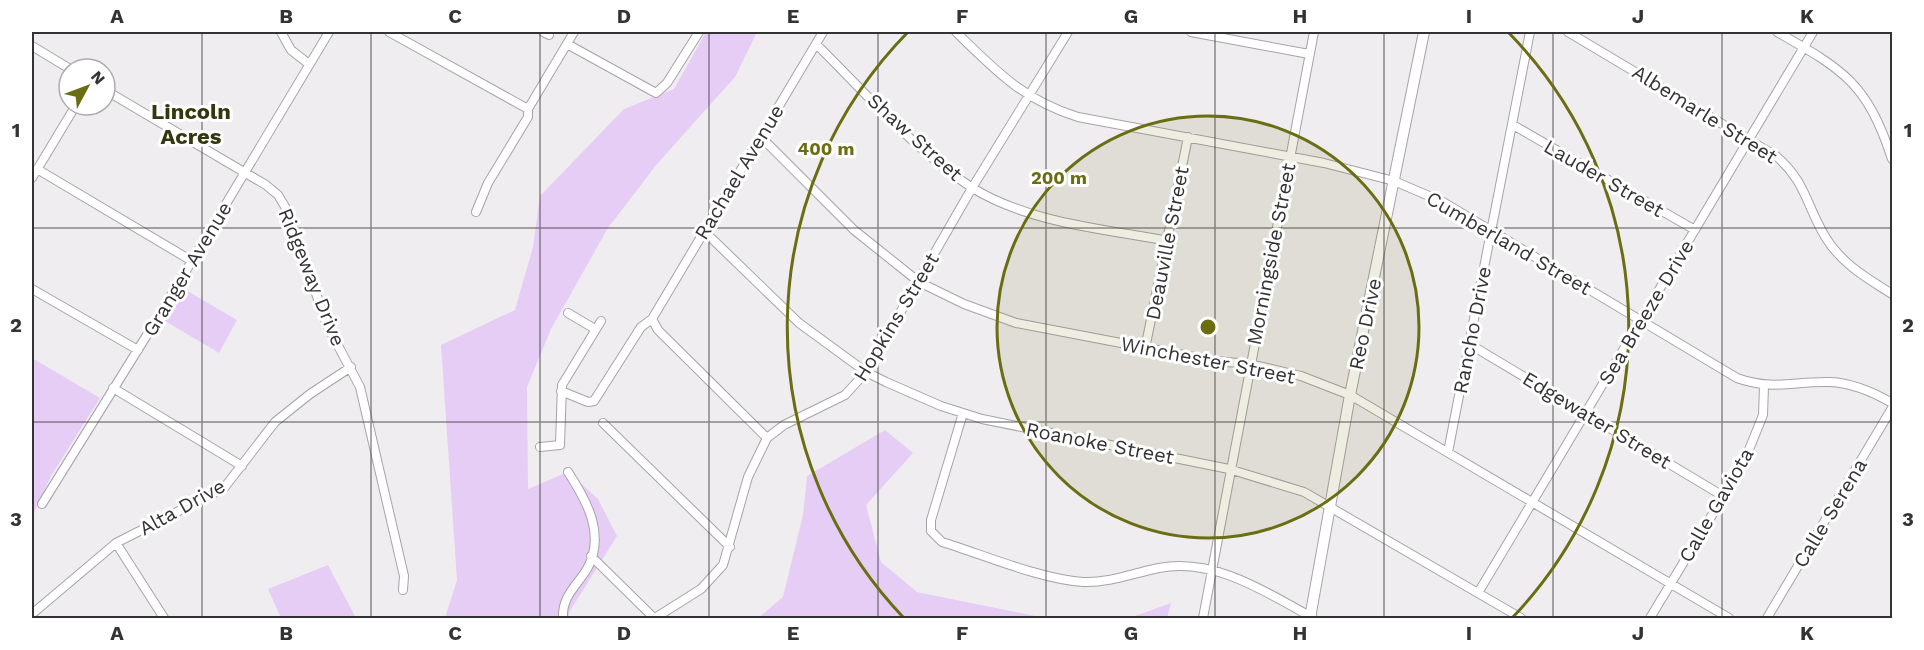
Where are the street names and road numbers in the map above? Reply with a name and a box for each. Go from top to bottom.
street label: Albemarle Street [1628,60,1783,169]
street label: Shaw Street [863,88,968,186]
street label: Rachael Avenue [689,100,789,244]
street label: Lauder Street [1540,134,1669,222]
street label: Morningside Street [1242,160,1301,347]
street label: Deauville Street [1140,163,1194,322]
street label: Cumberland Street [1422,186,1596,300]
street label: Granger Avenue [137,197,237,341]
street label: Ridgeway Drive [273,205,351,349]
street label: Sea Breeze Drive [1593,235,1699,389]
street label: Hopkins Street [848,248,944,386]
street label: Rancho Drive [1448,264,1496,396]
street label: Reo Drive [1344,276,1386,372]
street label: Winchester Street [1119,331,1298,389]
street label: Edgewater Street [1518,366,1676,474]
street label: Roanoke Street [1024,417,1177,469]
street label: Calle Gaviota [1674,443,1758,567]
street label: Calle Serena [1788,454,1872,572]
street label: Alta Drive [135,474,229,540]

